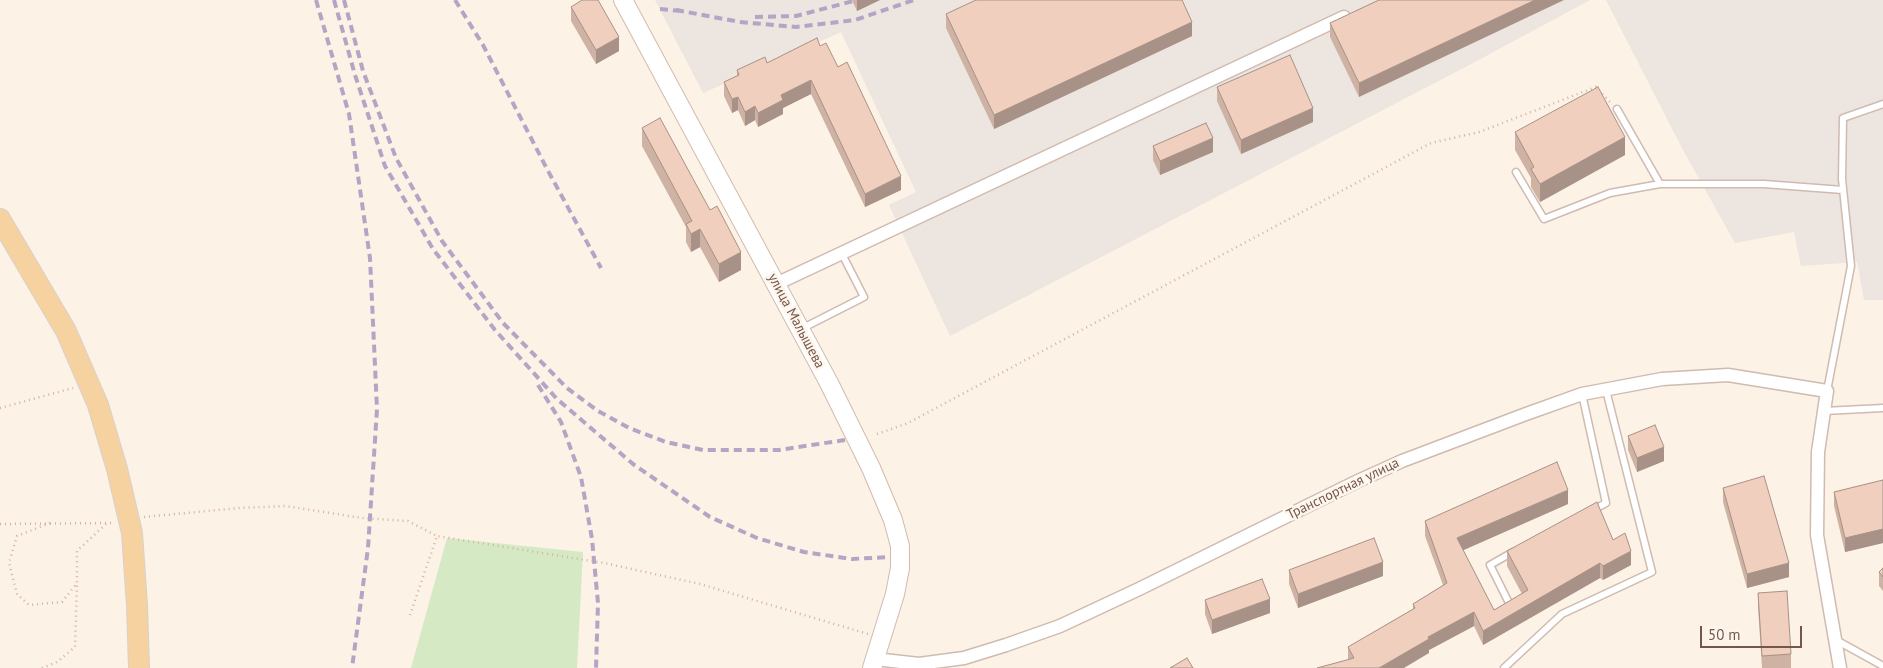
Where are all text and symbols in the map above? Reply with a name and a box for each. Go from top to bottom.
street label: улица Малышева [764,271,828,371]
street label: Транспортная улица [1284,454,1402,524]
scale bar [1703,616,1806,648]
text: 50 m [1708,625,1741,644]

